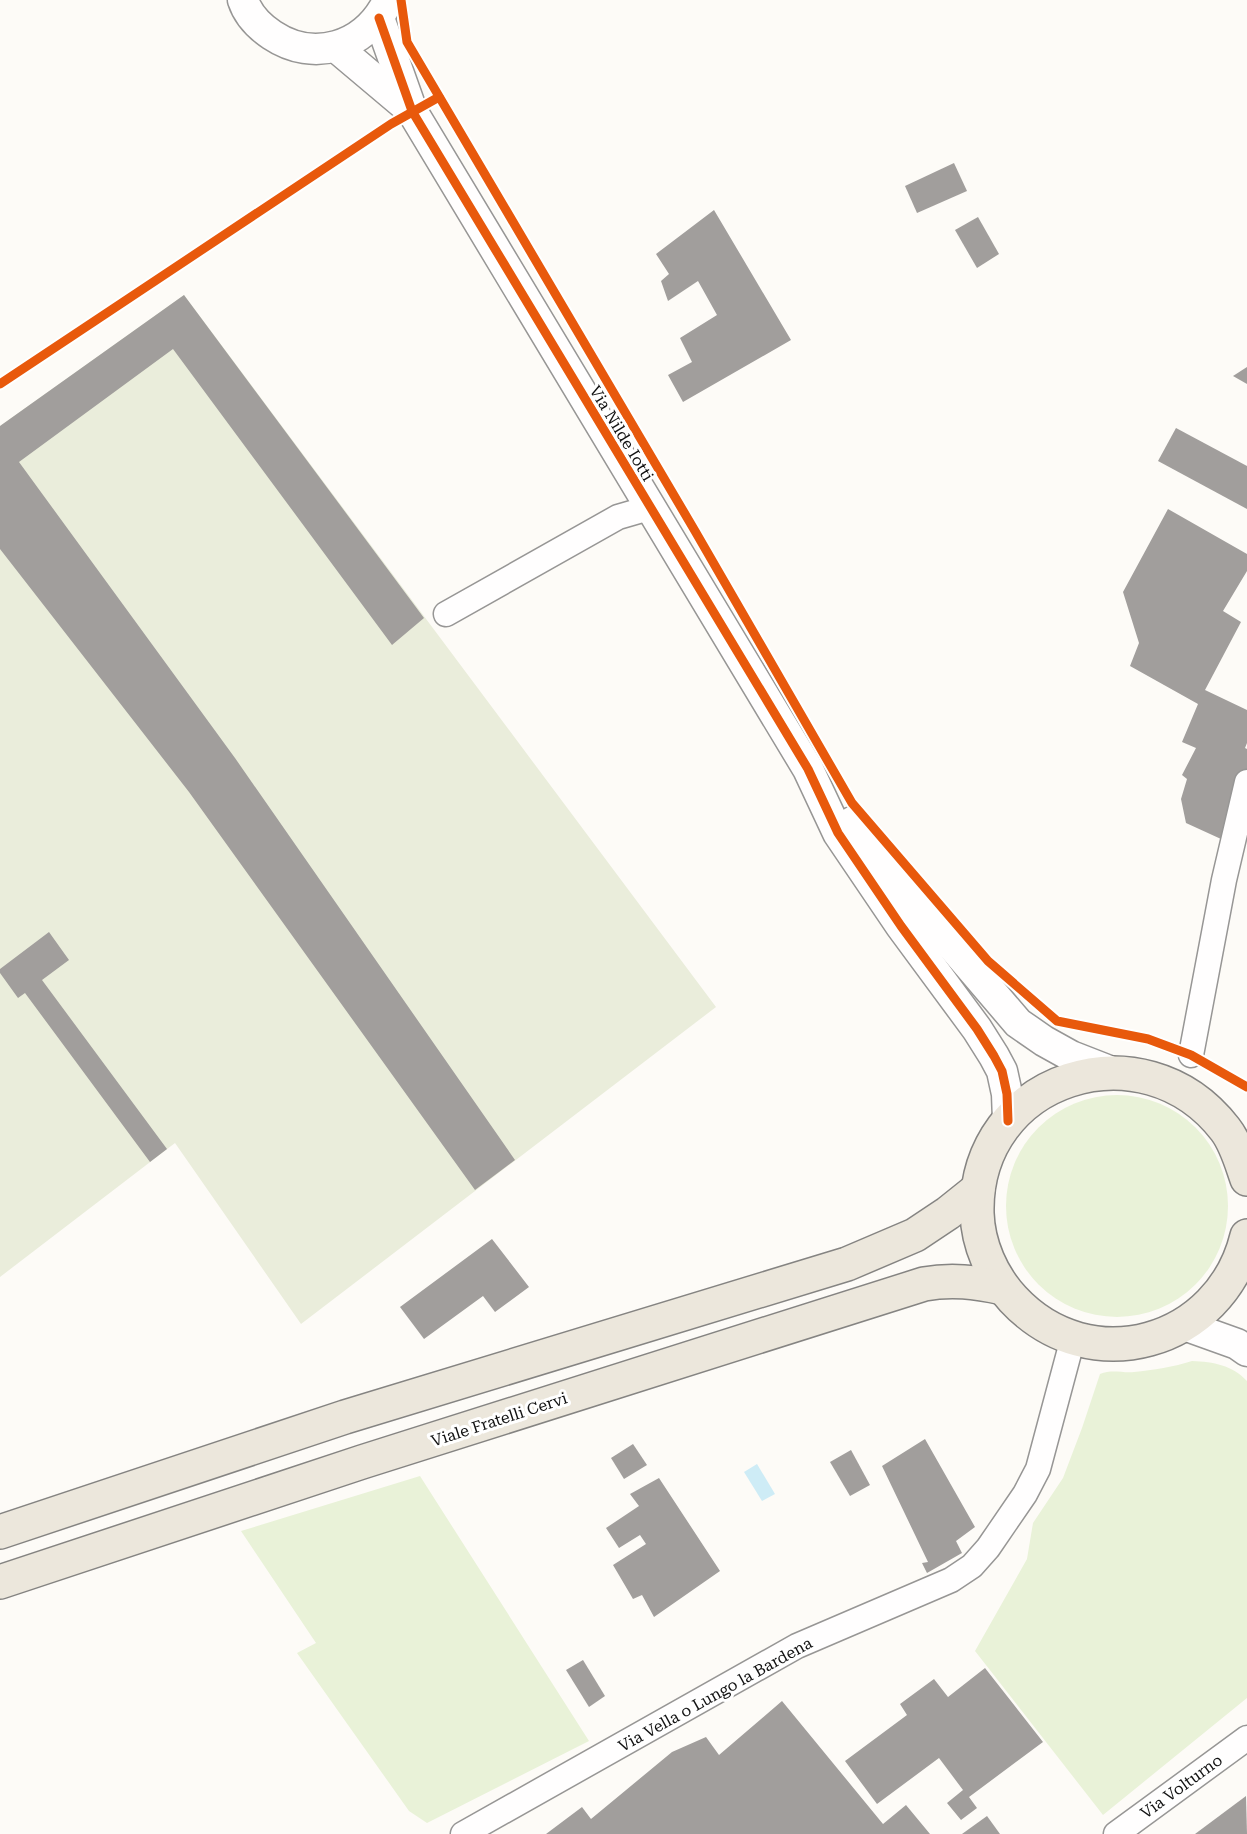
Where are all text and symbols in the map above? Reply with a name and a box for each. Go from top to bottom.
street label: Via Nilde Iotti [586,382,657,484]
street label: Viale Fratelli Cervi [429,1388,570,1450]
street label: Via Vella o Lungo la Bardena [615,1633,816,1756]
street label: Via Volturno [1137,1750,1226,1823]

